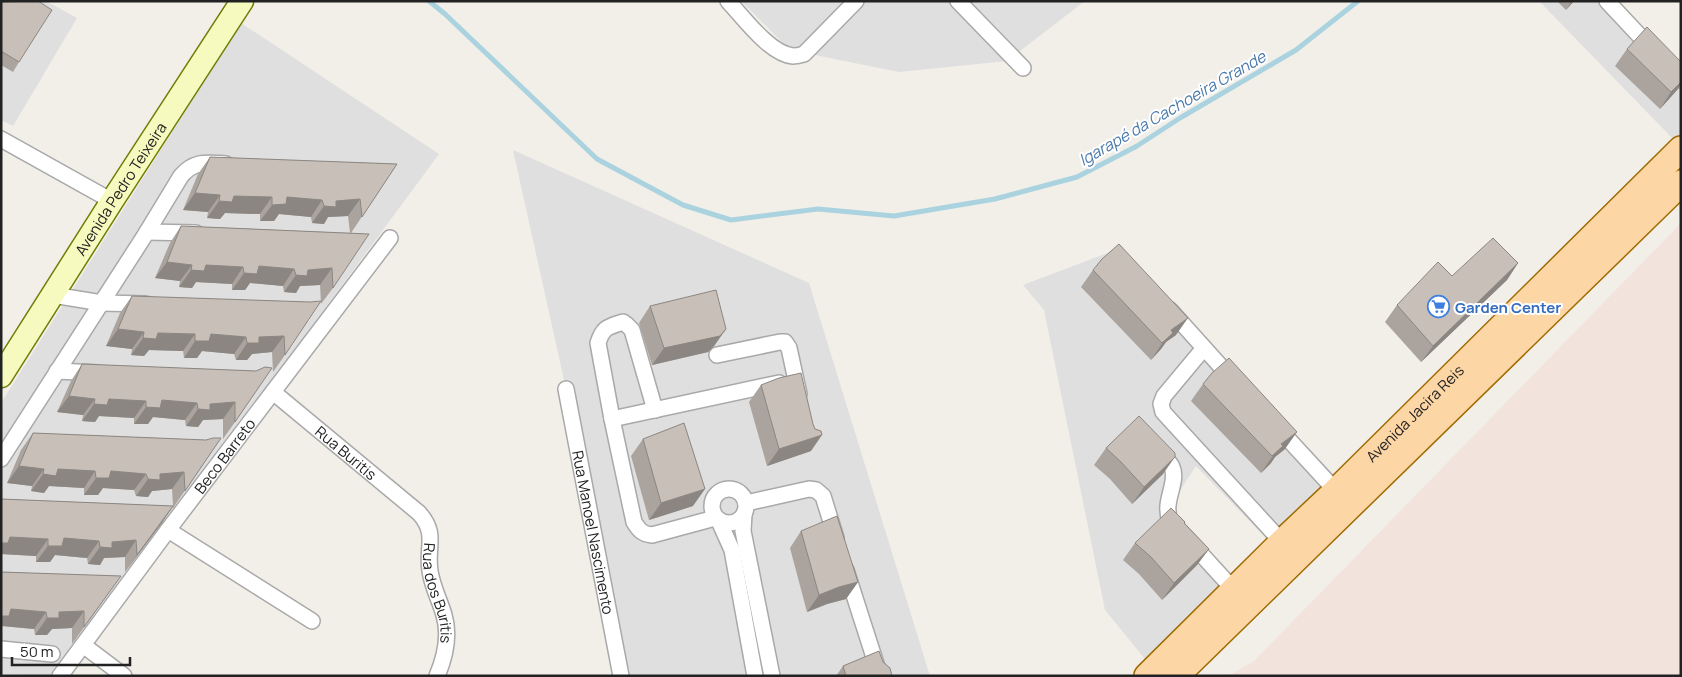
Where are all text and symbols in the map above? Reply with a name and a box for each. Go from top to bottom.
water label: Igarapé da Cachoeira Grande [1074,44,1271,171]
street label: Avenida Pedro Teixeira [70,118,171,259]
supermarket icon: Garden Center [1427,295,1451,319]
place label: Garden Center [1455,297,1561,318]
street label: Avenida Jacira Reis [1361,360,1468,467]
street label: Beco Barreto [189,414,260,498]
street label: Rua Buritis [311,421,382,484]
street label: Rua Manoel Nascimento [567,449,619,616]
street label: Rua dos Buritis [419,542,457,644]
scale bar [12,634,130,666]
text: 50 m [20,641,54,662]

